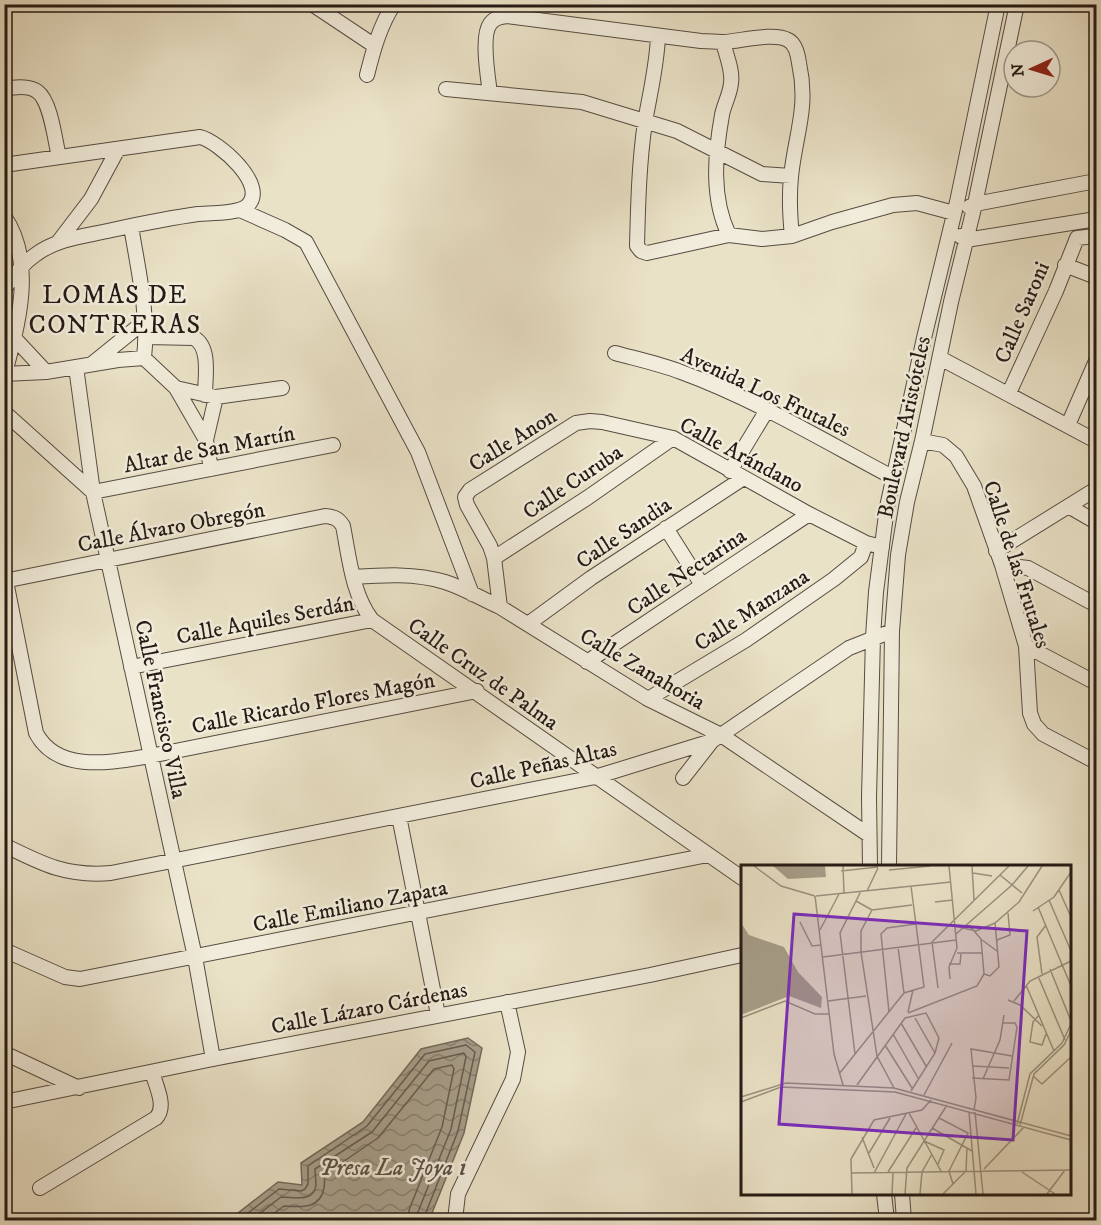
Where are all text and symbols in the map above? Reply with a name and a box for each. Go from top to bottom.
north arrow [1002,39,1062,99]
text: N [1008,63,1028,77]
street label: Calle Saroni [989,258,1056,368]
district label: LOMAS DE CONTRERAS [28,279,202,342]
street label: Boulevard Aristóteles [872,334,937,521]
street label: Avenida Los Frutales [676,341,854,443]
street label: Calle Anon [464,402,562,478]
street label: Calle Arándano [675,411,808,499]
street label: Altar de San Martín [122,420,298,479]
street label: Calle Curuba [518,439,628,525]
street label: Calle de las Frutales [977,477,1056,652]
street label: Calle Sandia [571,491,677,575]
street label: Calle Álvaro Obregón [75,495,268,559]
street label: Calle Nectarina [622,522,752,622]
street label: Calle Manzana [689,563,815,657]
street label: Calle Aquiles Serdán [174,590,357,651]
street label: Calle Cruz de Palma [403,612,564,737]
street label: Calle Francisco Villa [128,618,193,802]
street label: Calle Zanahoria [575,622,710,716]
street label: Calle Ricardo Flores Magón [190,667,438,740]
street label: Calle Peñas Altas [467,735,619,795]
inset map [741,865,1071,1195]
street label: Calle Emiliano Zapata [251,874,450,939]
street label: Calle Lázaro Cárdenas [269,976,470,1041]
water label: Presa La Joya 1 [319,1153,467,1183]

